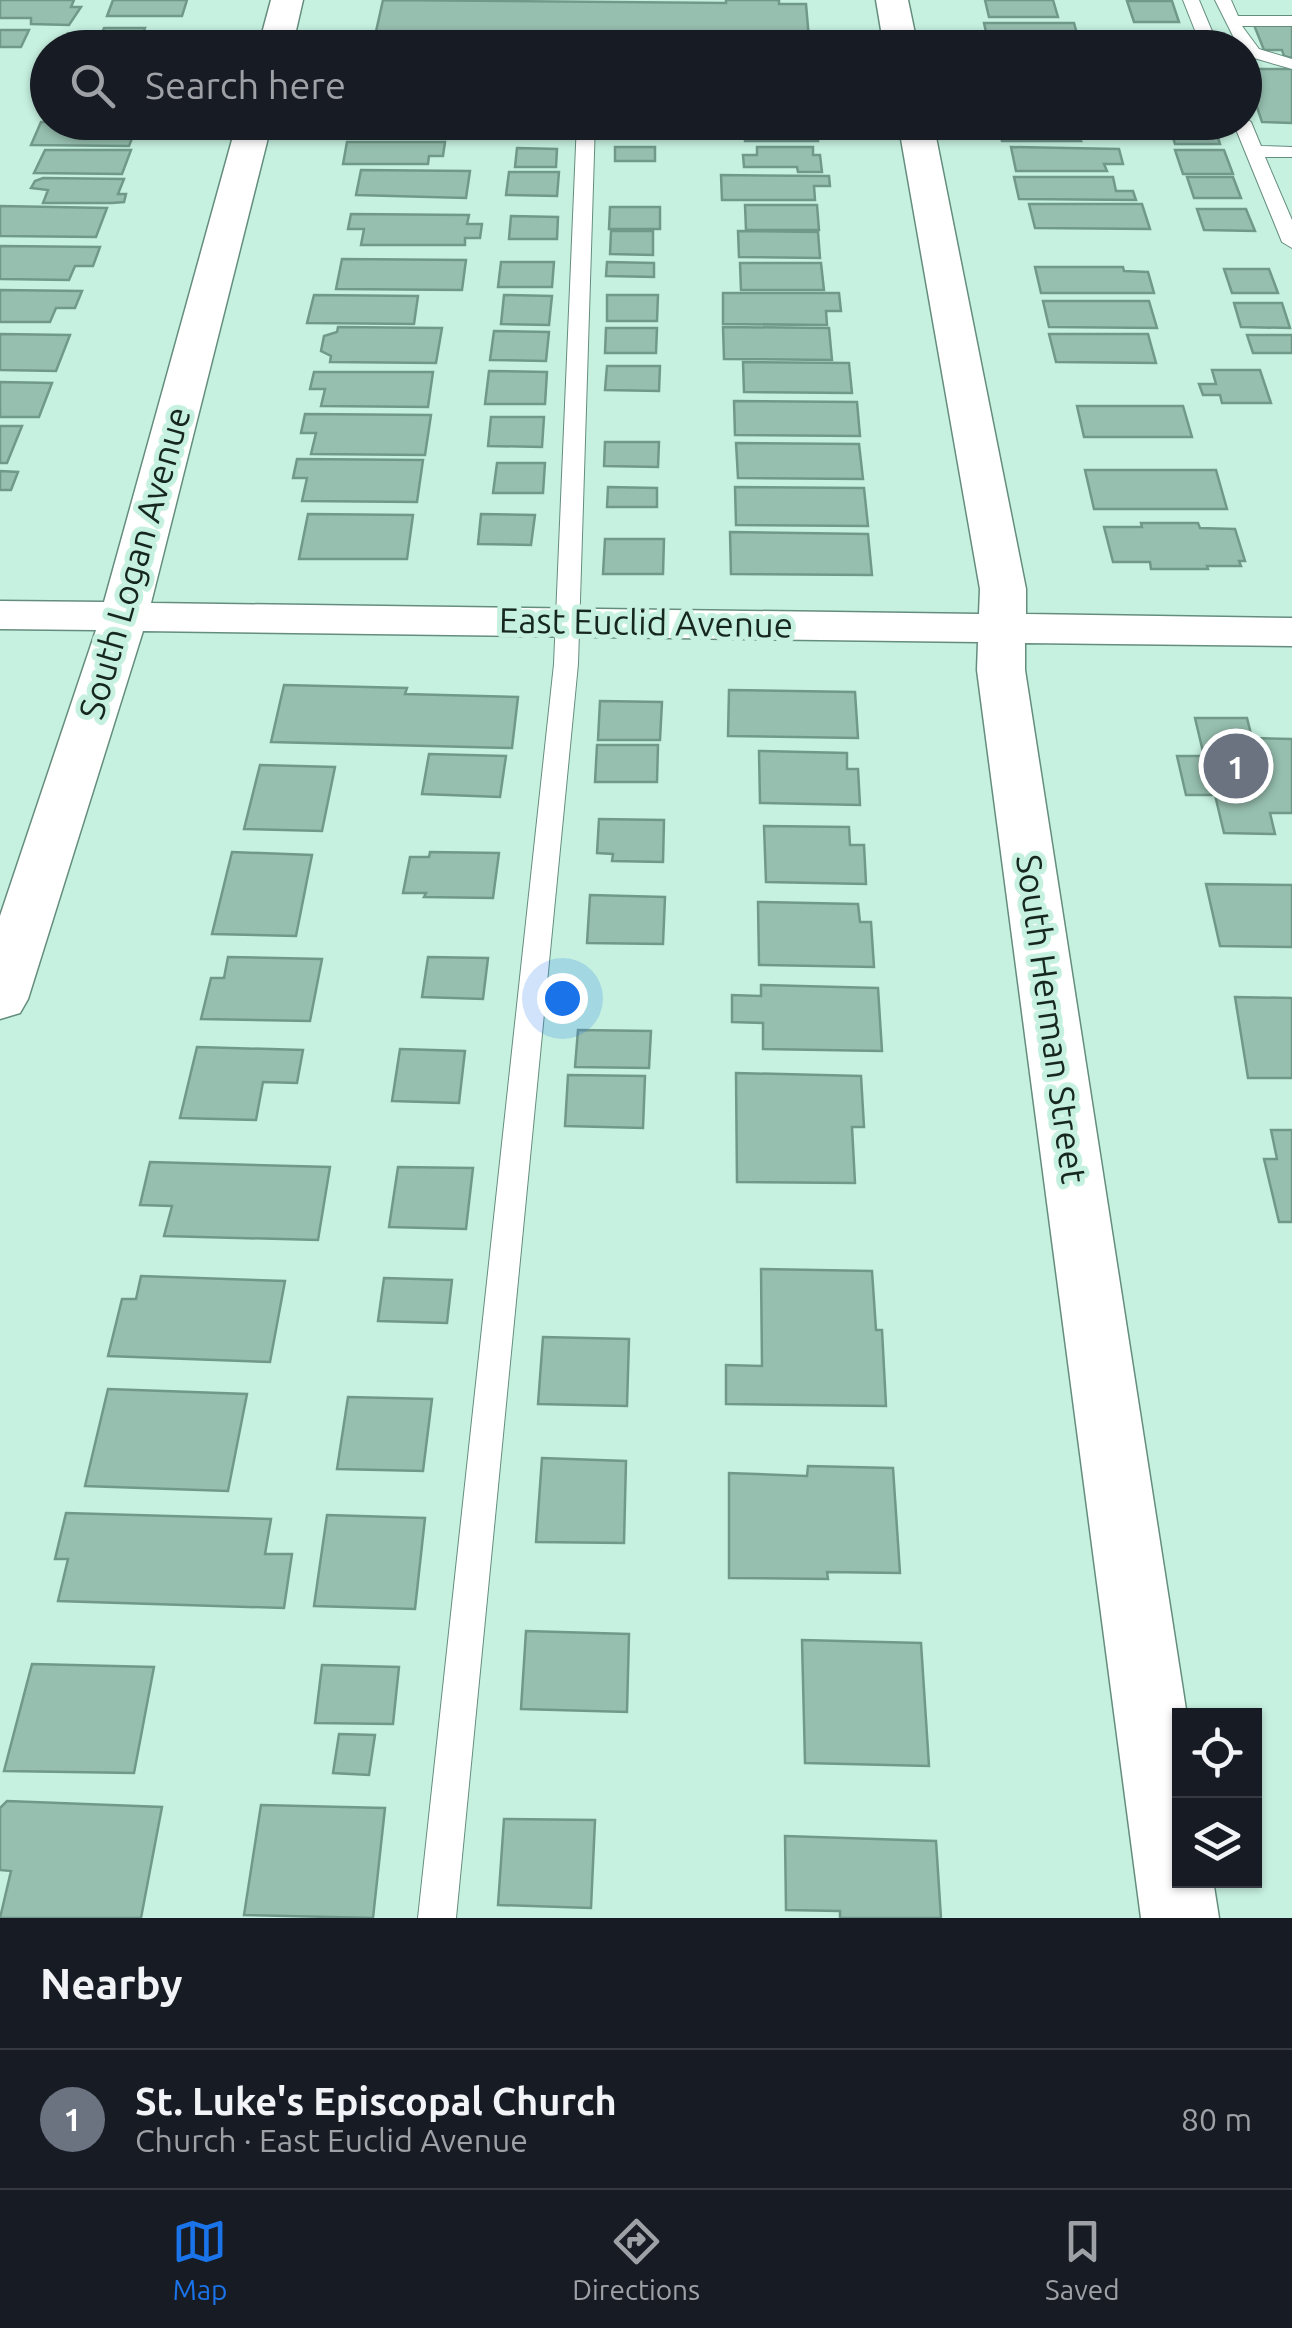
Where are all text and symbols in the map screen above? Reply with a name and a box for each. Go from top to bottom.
search box [30,30,1262,140]
icon: search [65,58,120,113]
text: Search here [145,64,346,106]
street label: South Logan Avenue [70,402,198,723]
street label: East Euclid Avenue [499,599,793,645]
pin: 1 [1204,728,1268,804]
street label: South Herman Street [1009,852,1095,1186]
your location [537,973,588,1024]
map controls [1172,1708,1262,1888]
button: locate [1172,1708,1262,1798]
button: layers [1172,1798,1262,1888]
text: Nearby [40,1960,183,2007]
text: St. Luke's Episcopal Church [135,2080,617,2122]
text: 1 [63,2101,82,2137]
text: 80 m [1181,2101,1252,2137]
text: Church · East Euclid Avenue [135,2122,528,2158]
tab: Map [172,2214,228,2305]
tab: Directions [572,2214,700,2305]
tab: Saved [1045,2214,1120,2305]

